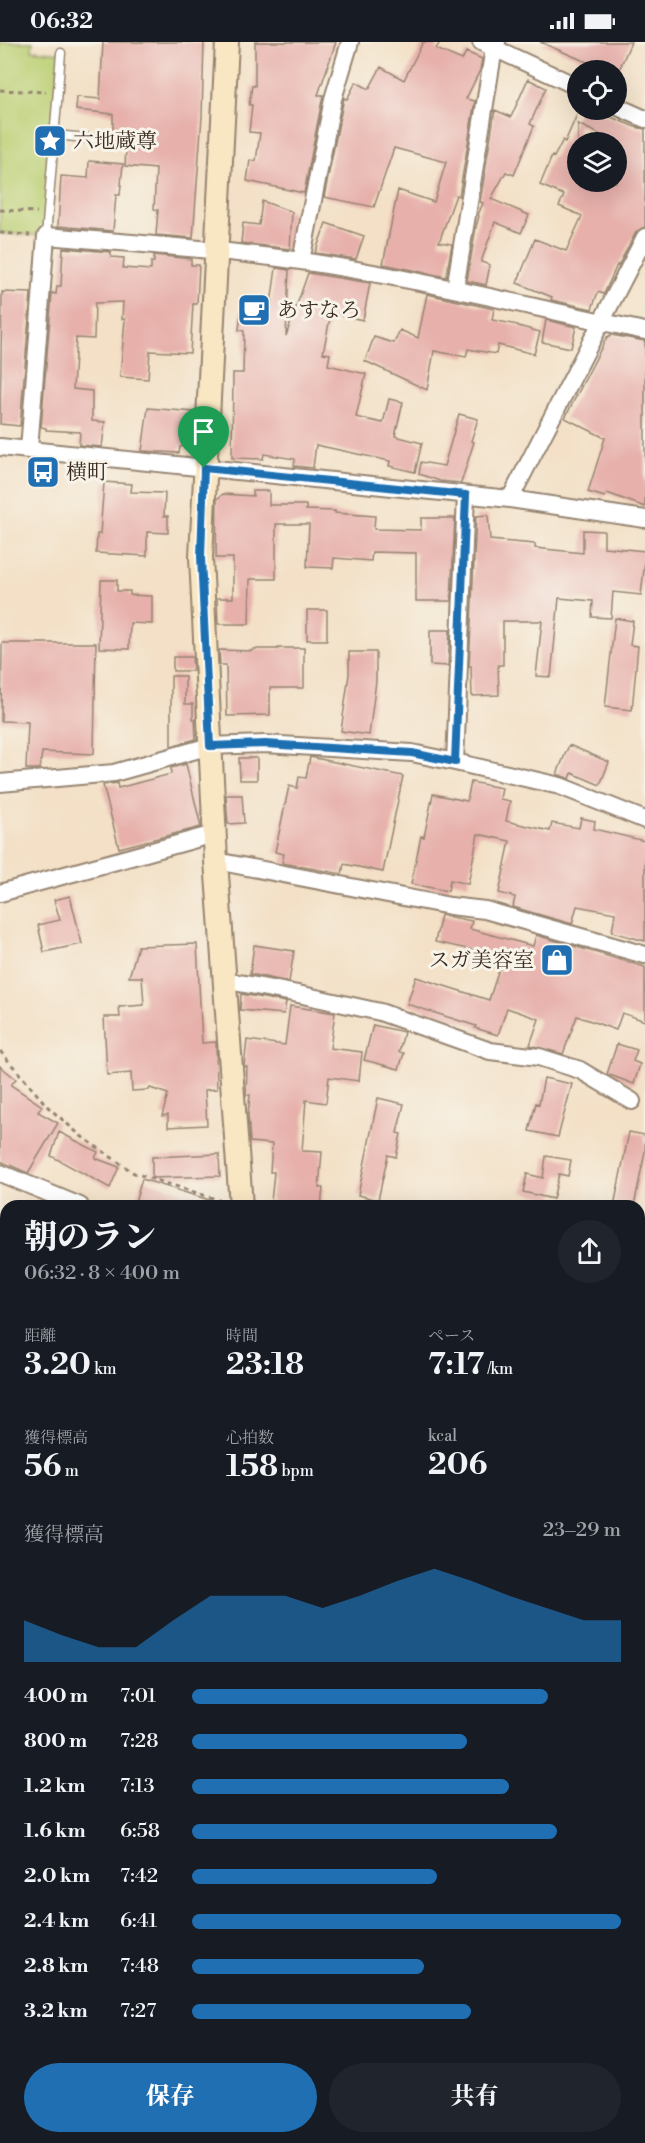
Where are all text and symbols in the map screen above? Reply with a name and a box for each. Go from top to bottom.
text: 06:32 [30,8,93,35]
map controls [567,60,627,192]
button: locate [567,60,627,120]
place icon: 六地蔵尊 [32,123,68,159]
place label: 六地蔵尊 [73,129,157,155]
button: layers [567,132,627,192]
cafe icon: あすなろ [236,292,272,328]
place label: あすなろ [277,298,361,324]
pin [178,406,229,468]
icon: arrive [187,415,220,448]
bus stop icon: 横町 [25,454,61,490]
place label: 横町 [66,460,108,486]
shop icon: スガ美容室 [539,942,575,978]
place label: スガ美容室 [429,948,534,974]
text: 朝のラン [24,1218,156,1259]
button: share [558,1220,621,1283]
text: 06:32 · 8 × 400 m [24,1261,180,1286]
text: 距離 [24,1326,56,1346]
text: 時間 [226,1326,258,1346]
text: ペース [428,1326,475,1346]
text: 3.20 [24,1346,91,1384]
text: 23:18 [226,1346,304,1384]
text: 7:17 [428,1346,484,1384]
text: km [91,1359,117,1379]
text: /km [484,1359,513,1379]
text: kcal [428,1426,457,1446]
text: 獲得標高 [24,1428,88,1448]
text: 心拍数 [226,1428,274,1448]
text: 206 [428,1446,487,1484]
text: 56 [24,1448,62,1486]
text: 158 [226,1448,278,1486]
text: m [62,1461,79,1481]
text: bpm [278,1461,314,1481]
text: 23–29 m [543,1518,621,1543]
text: 獲得標高 [24,1523,104,1548]
text: 400 m [24,1684,88,1709]
text: 7:01 [120,1684,156,1709]
text: 800 m [24,1729,87,1754]
text: 7:28 [120,1729,159,1754]
text: 1.2 km [24,1774,86,1799]
text: 7:13 [120,1774,155,1799]
text: 1.6 km [24,1819,86,1844]
text: 6:58 [120,1819,160,1844]
text: 2.0 km [24,1864,90,1889]
text: 7:42 [120,1864,158,1889]
text: 2.4 km [24,1909,89,1934]
text: 6:41 [120,1909,157,1934]
text: 2.8 km [24,1954,88,1979]
text: 7:48 [120,1954,159,1979]
text: 3.2 km [24,1999,88,2024]
text: 7:27 [120,1999,156,2024]
button: 保存 [24,2063,317,2132]
button: 共有 [329,2063,621,2132]

